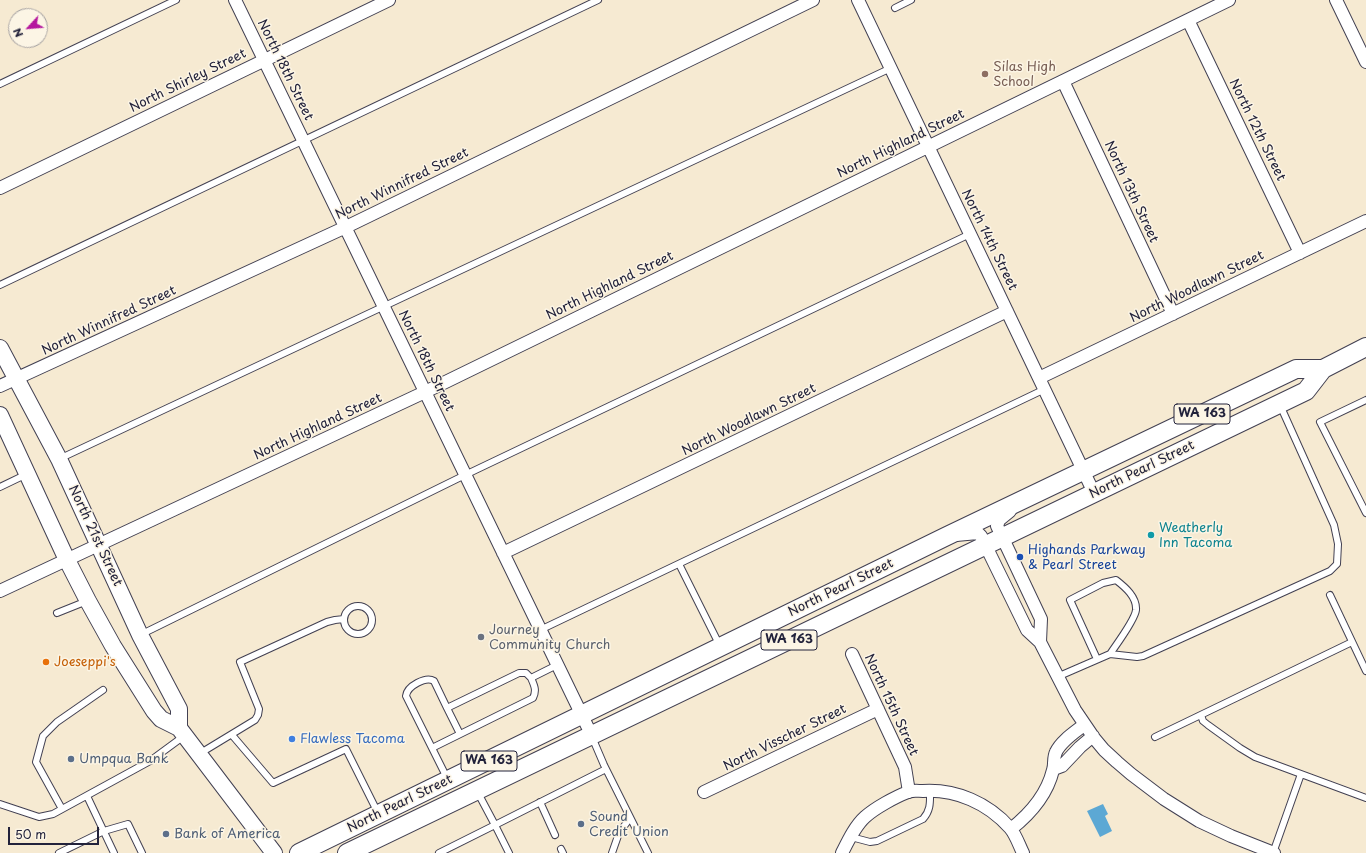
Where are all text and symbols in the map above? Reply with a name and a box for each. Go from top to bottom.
north arrow [8,8,48,48]
street label: North 18th Street [254,17,316,123]
text: N [8,25,27,41]
street label: North Shirley Street [127,46,249,116]
place label: Silas High School [993,59,1056,90]
marker: Silas High School [980,69,990,79]
street label: North 12th Street [1226,76,1288,184]
street label: North Highland Street [835,106,967,182]
street label: North 13th Street [1101,139,1161,245]
street label: North Winnifred Street [333,145,471,223]
street label: North 14th Street [958,187,1020,293]
street label: North Highland Street [544,248,676,324]
street label: North Woodlawn Street [1127,248,1267,326]
street label: North Winnifred Street [39,283,179,359]
street label: North 18th Street [395,308,457,414]
street label: North Woodlawn Street [679,381,819,459]
street label: North Highland Street [251,390,385,464]
road number: WA 163 [1174,404,1230,424]
street label: North Pearl Street [1087,438,1197,502]
street label: North 21st Street [65,483,125,589]
place label: Weatherly Inn Tacoma [1159,520,1232,551]
marker: Weatherly Inn Tacoma [1146,530,1156,540]
place label: Highands Parkway & Pearl Street [1028,542,1146,573]
marker: Highands Parkway & Pearl Street [1015,552,1025,562]
street label: North Pearl Street [786,556,896,620]
place label: Journey Community Church [489,622,610,653]
road number: WA 163 [761,630,817,650]
marker: Journey Community Church [476,632,486,642]
street label: North 15th Street [861,652,921,758]
place label: Joeseppi's [54,654,116,670]
marker: Joeseppi's [41,657,51,667]
street label: North Visscher Street [721,701,849,775]
place label: Flawless Tacoma [300,731,405,747]
marker: Flawless Tacoma [287,734,297,744]
place label: Umpqua Bank [79,751,169,767]
road number: WA 163 [461,751,517,771]
marker: Umpqua Bank [66,754,76,764]
street label: North Pearl Street [345,772,455,836]
place label: Sound Credit Union [589,809,669,840]
scale bar [10,819,101,845]
marker: Sound Credit Union [576,819,586,829]
text: 50 m [15,825,46,843]
place label: Bank of America [174,826,280,842]
marker: Bank of America [161,829,171,839]

